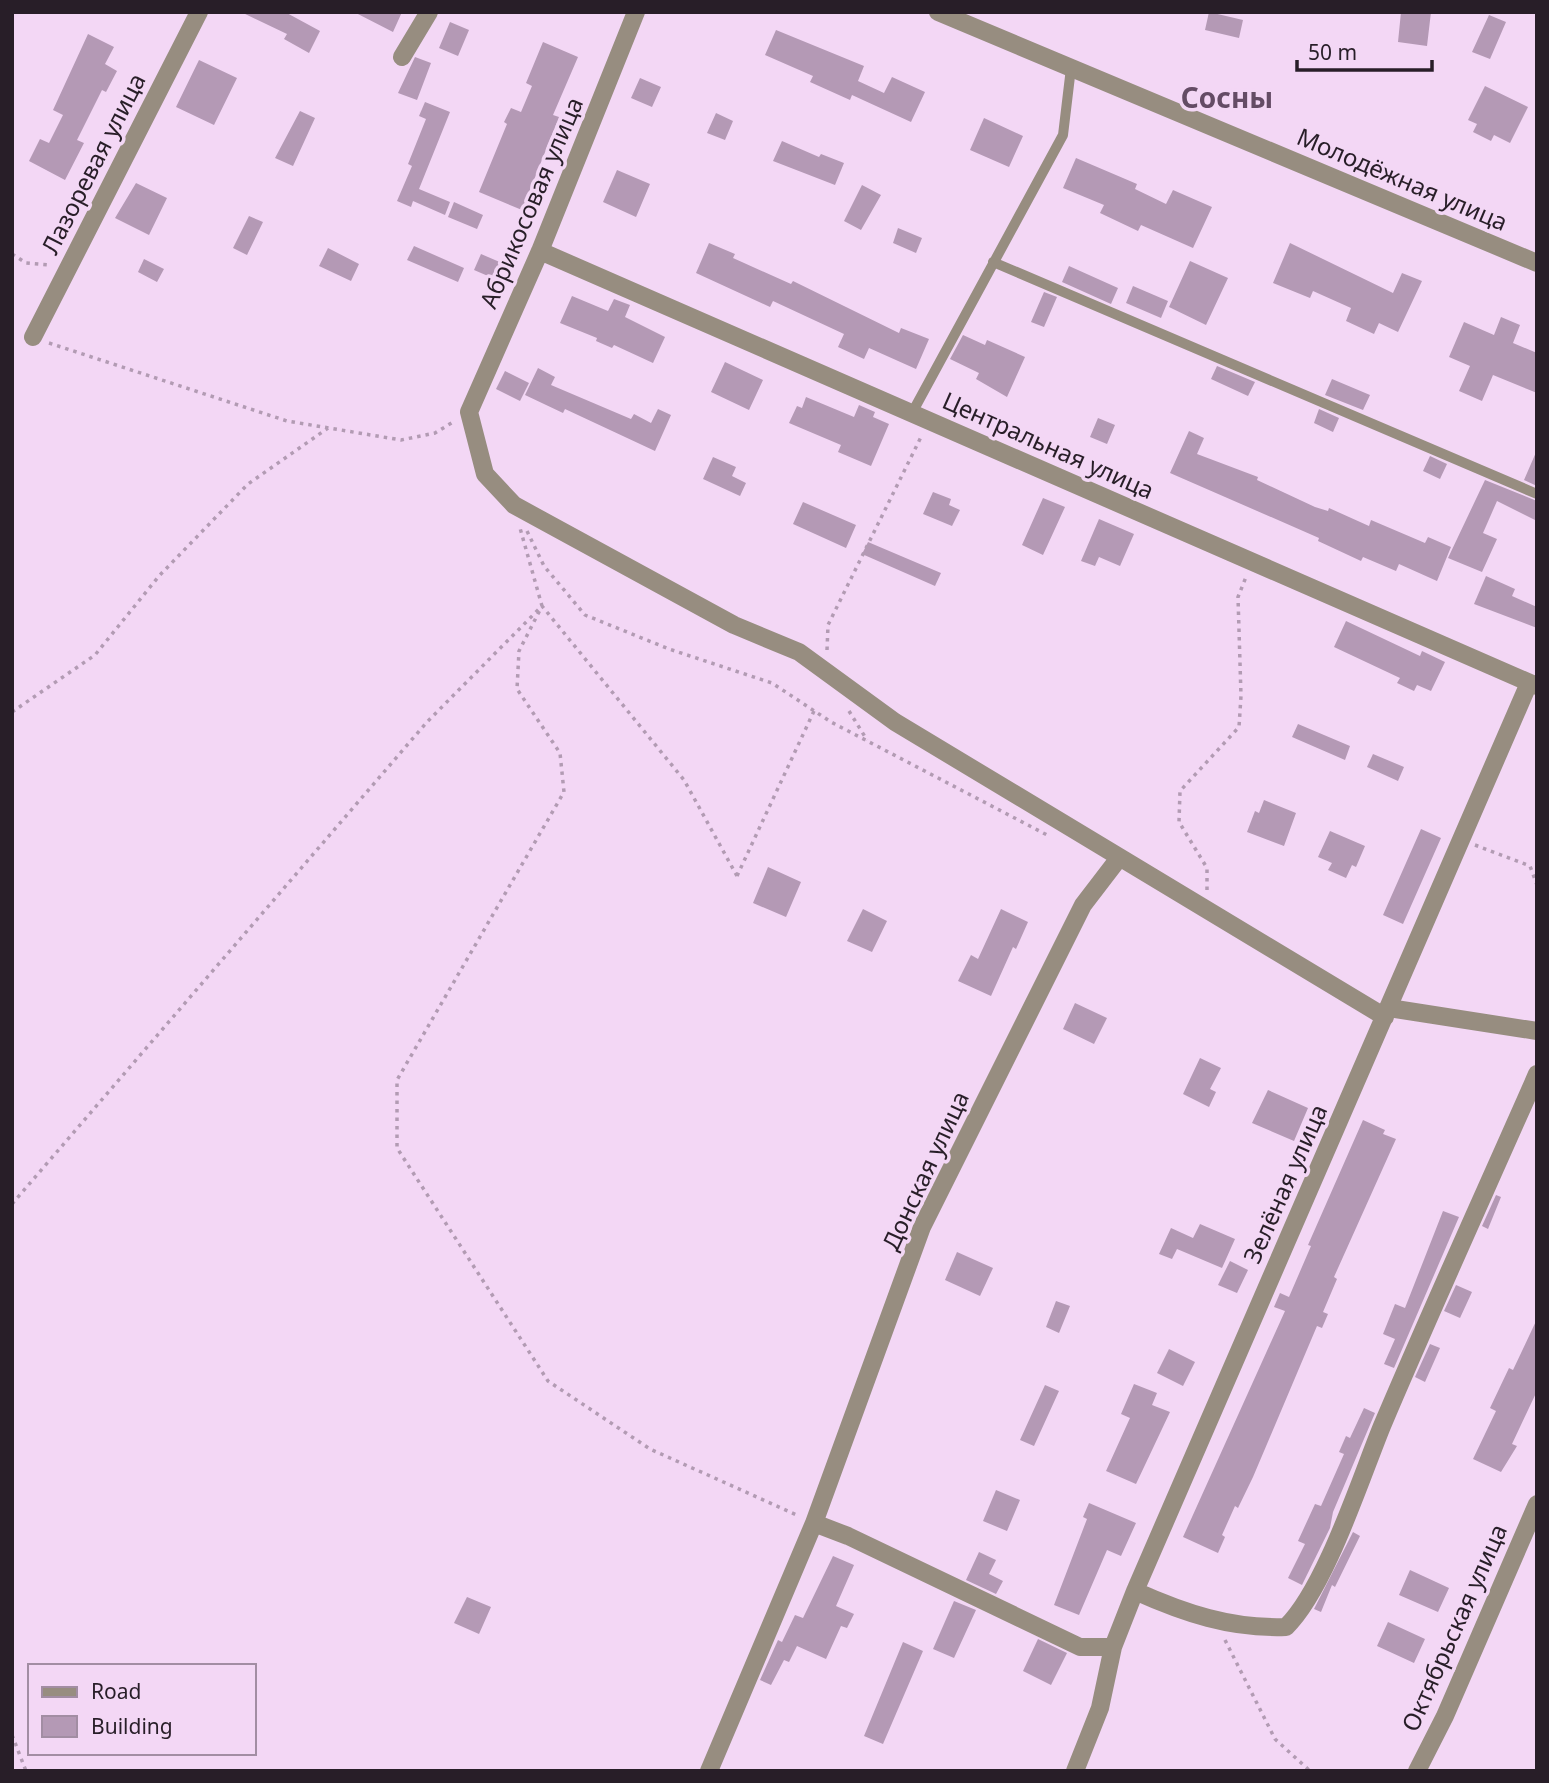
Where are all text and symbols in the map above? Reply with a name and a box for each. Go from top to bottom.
scale bar [1297,28,1432,72]
text: 50 m [1308,38,1357,66]
street label: Лазоревая улица [33,67,153,259]
district label: Сосны [1181,78,1273,116]
street label: Абрикосовая улица [471,92,590,313]
street label: Молодёжная улица [1292,119,1513,238]
street label: Центральная улица [938,383,1160,506]
street label: Донская улица [873,1085,976,1255]
street label: Зелёная улица [1235,1099,1334,1268]
street label: Октябрьская улица [1393,1519,1514,1736]
legend [28,1664,256,1755]
text: Road [91,1677,141,1705]
text: Building [91,1712,173,1740]

